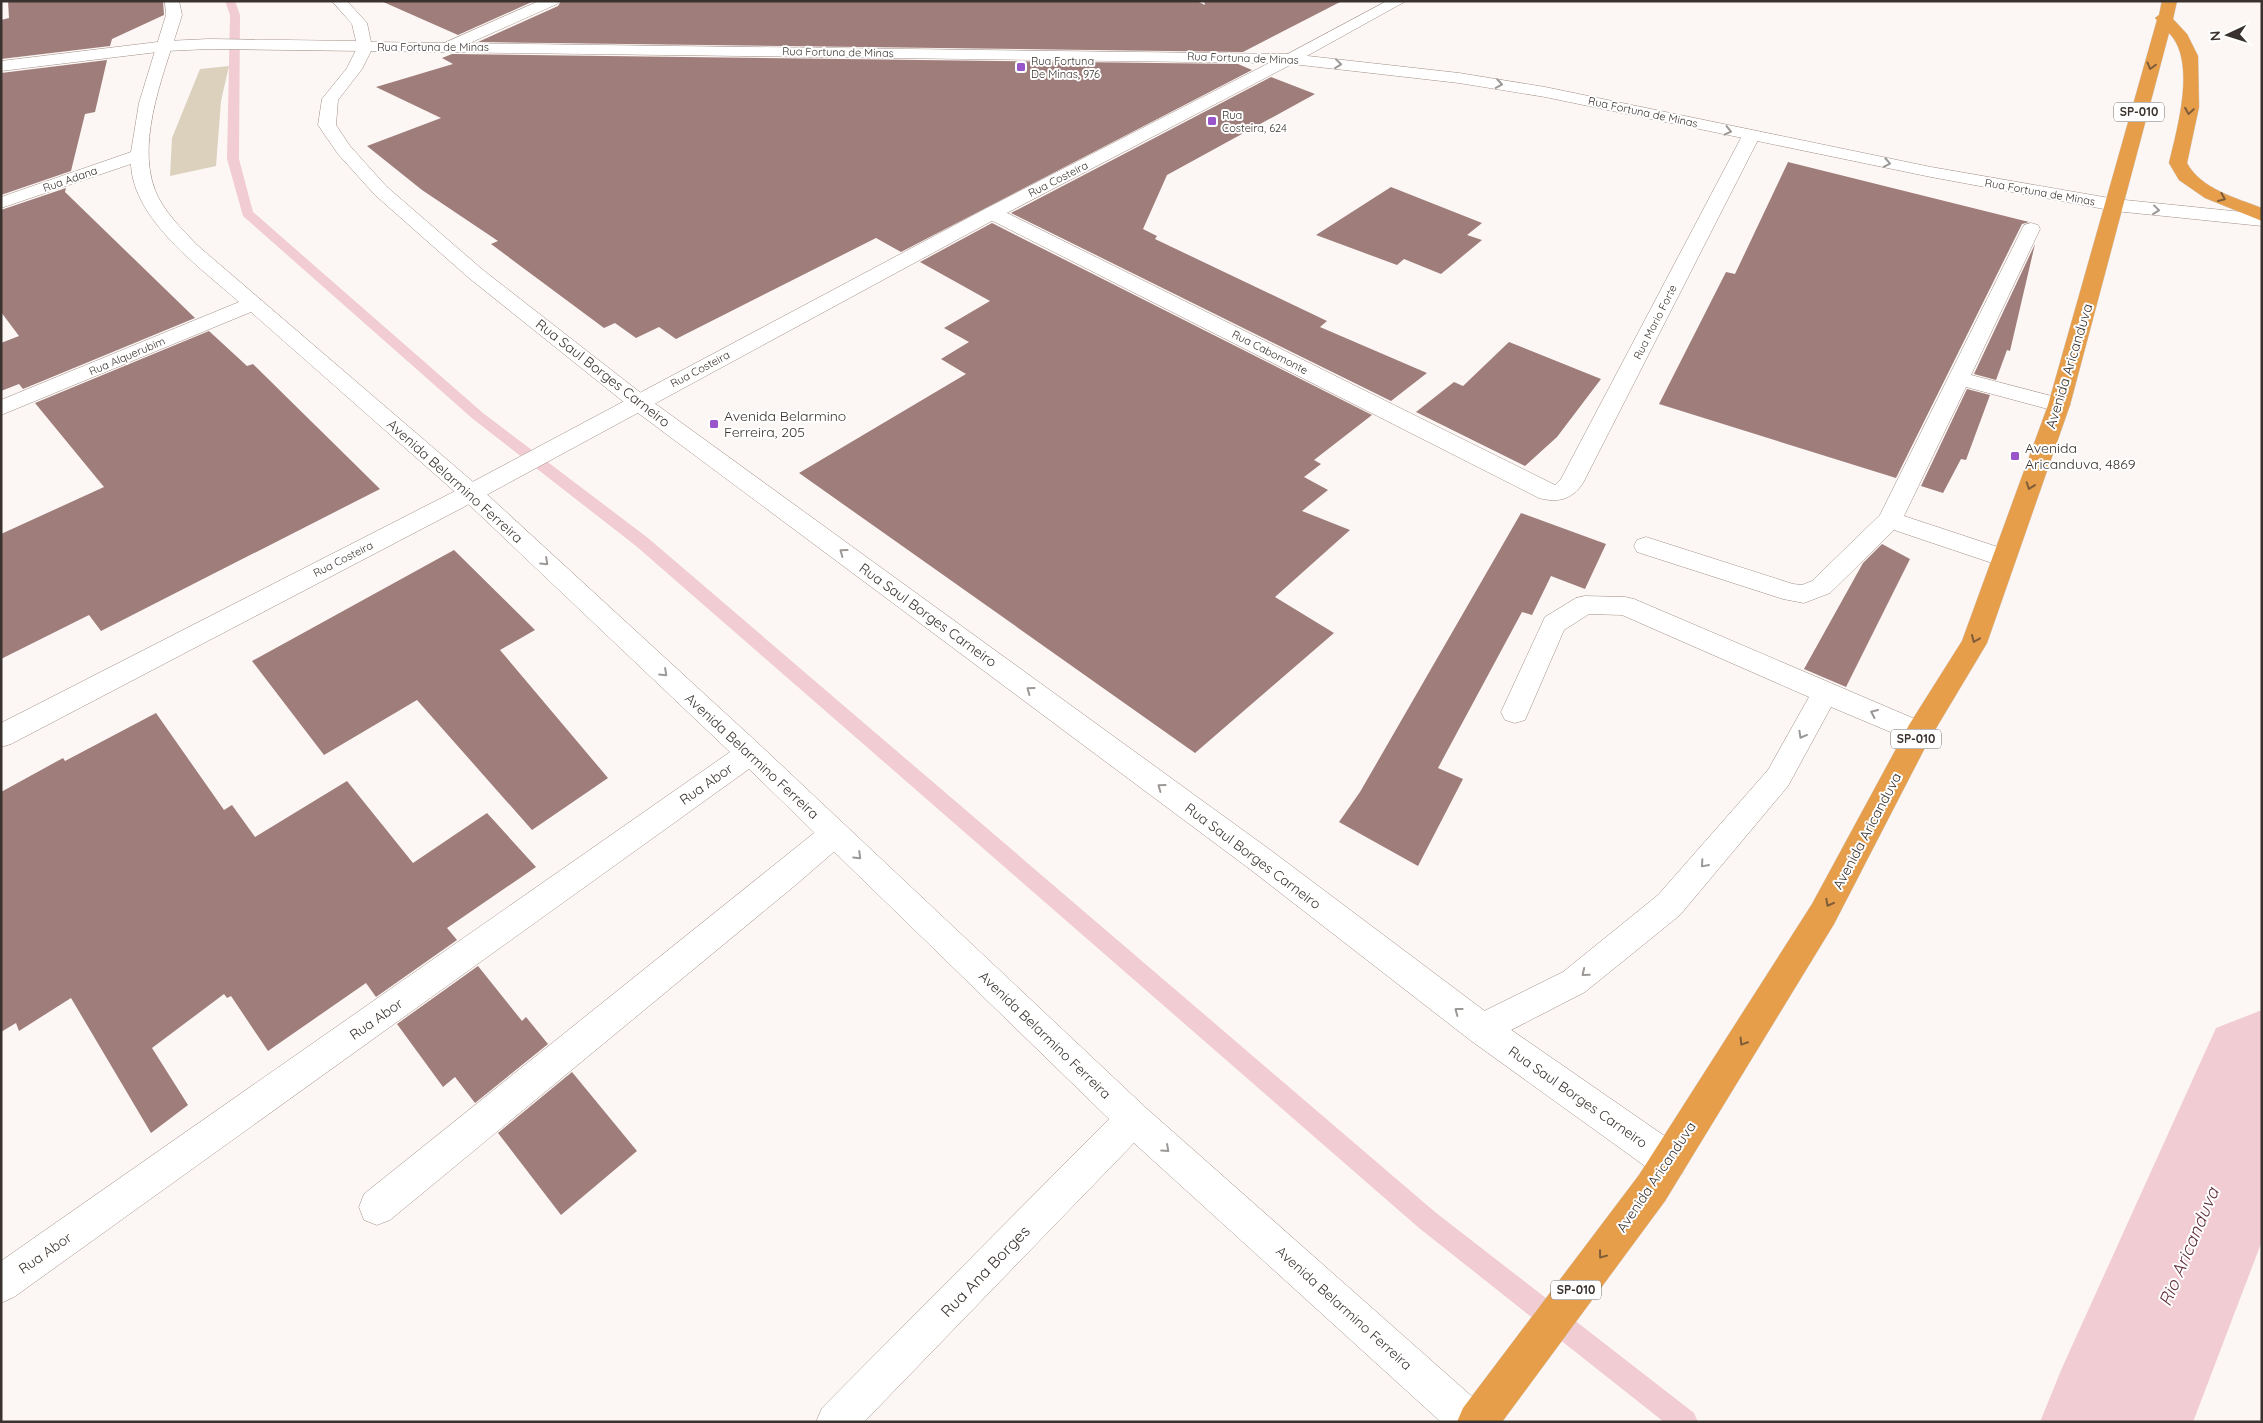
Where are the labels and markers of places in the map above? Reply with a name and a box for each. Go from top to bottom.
place label: Rua Fortuna De Minas, 976 [1031,54,1100,81]
marker: Rua Fortuna De Minas, 976 [1015,61,1027,73]
place label: Rua Costeira, 624 [1222,108,1287,135]
marker: Rua Costeira, 624 [1206,115,1218,127]
place label: Avenida Belarmino Ferreira, 205 [724,407,846,441]
marker: Avenida Belarmino Ferreira, 205 [708,418,720,430]
place label: Avenida Aricanduva, 4869 [2025,439,2136,473]
marker: Avenida Aricanduva, 4869 [2009,450,2021,462]

